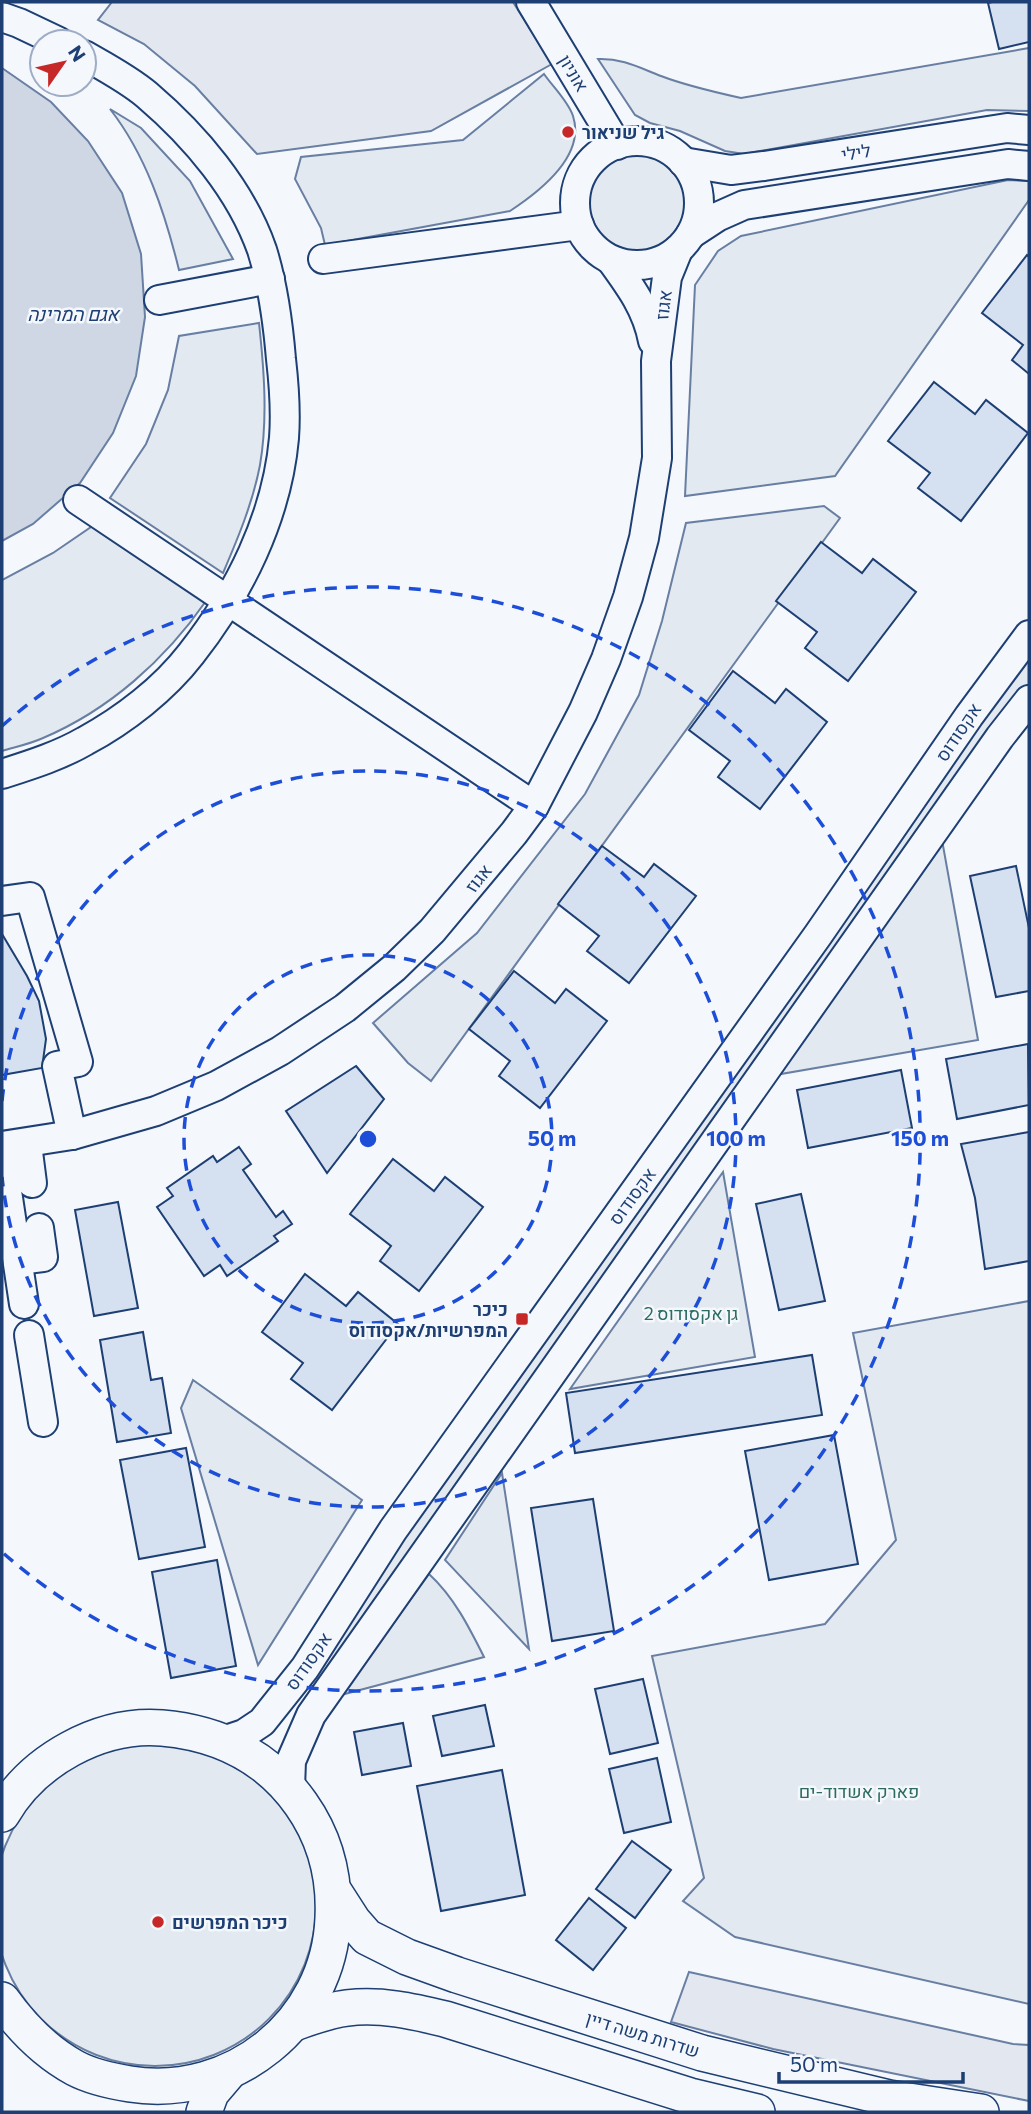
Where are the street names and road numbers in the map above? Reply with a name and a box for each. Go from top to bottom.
street label: אוניון [554,50,594,96]
street label: לילי [840,139,872,165]
street label: אגוז [650,289,676,321]
street label: אקסודוס [931,699,985,765]
street label: אגוז [460,859,496,897]
street label: אקסודוס [604,1163,660,1229]
street label: אקסודוס [280,1628,336,1694]
street label: שדרות משה דיין [584,2006,702,2062]

